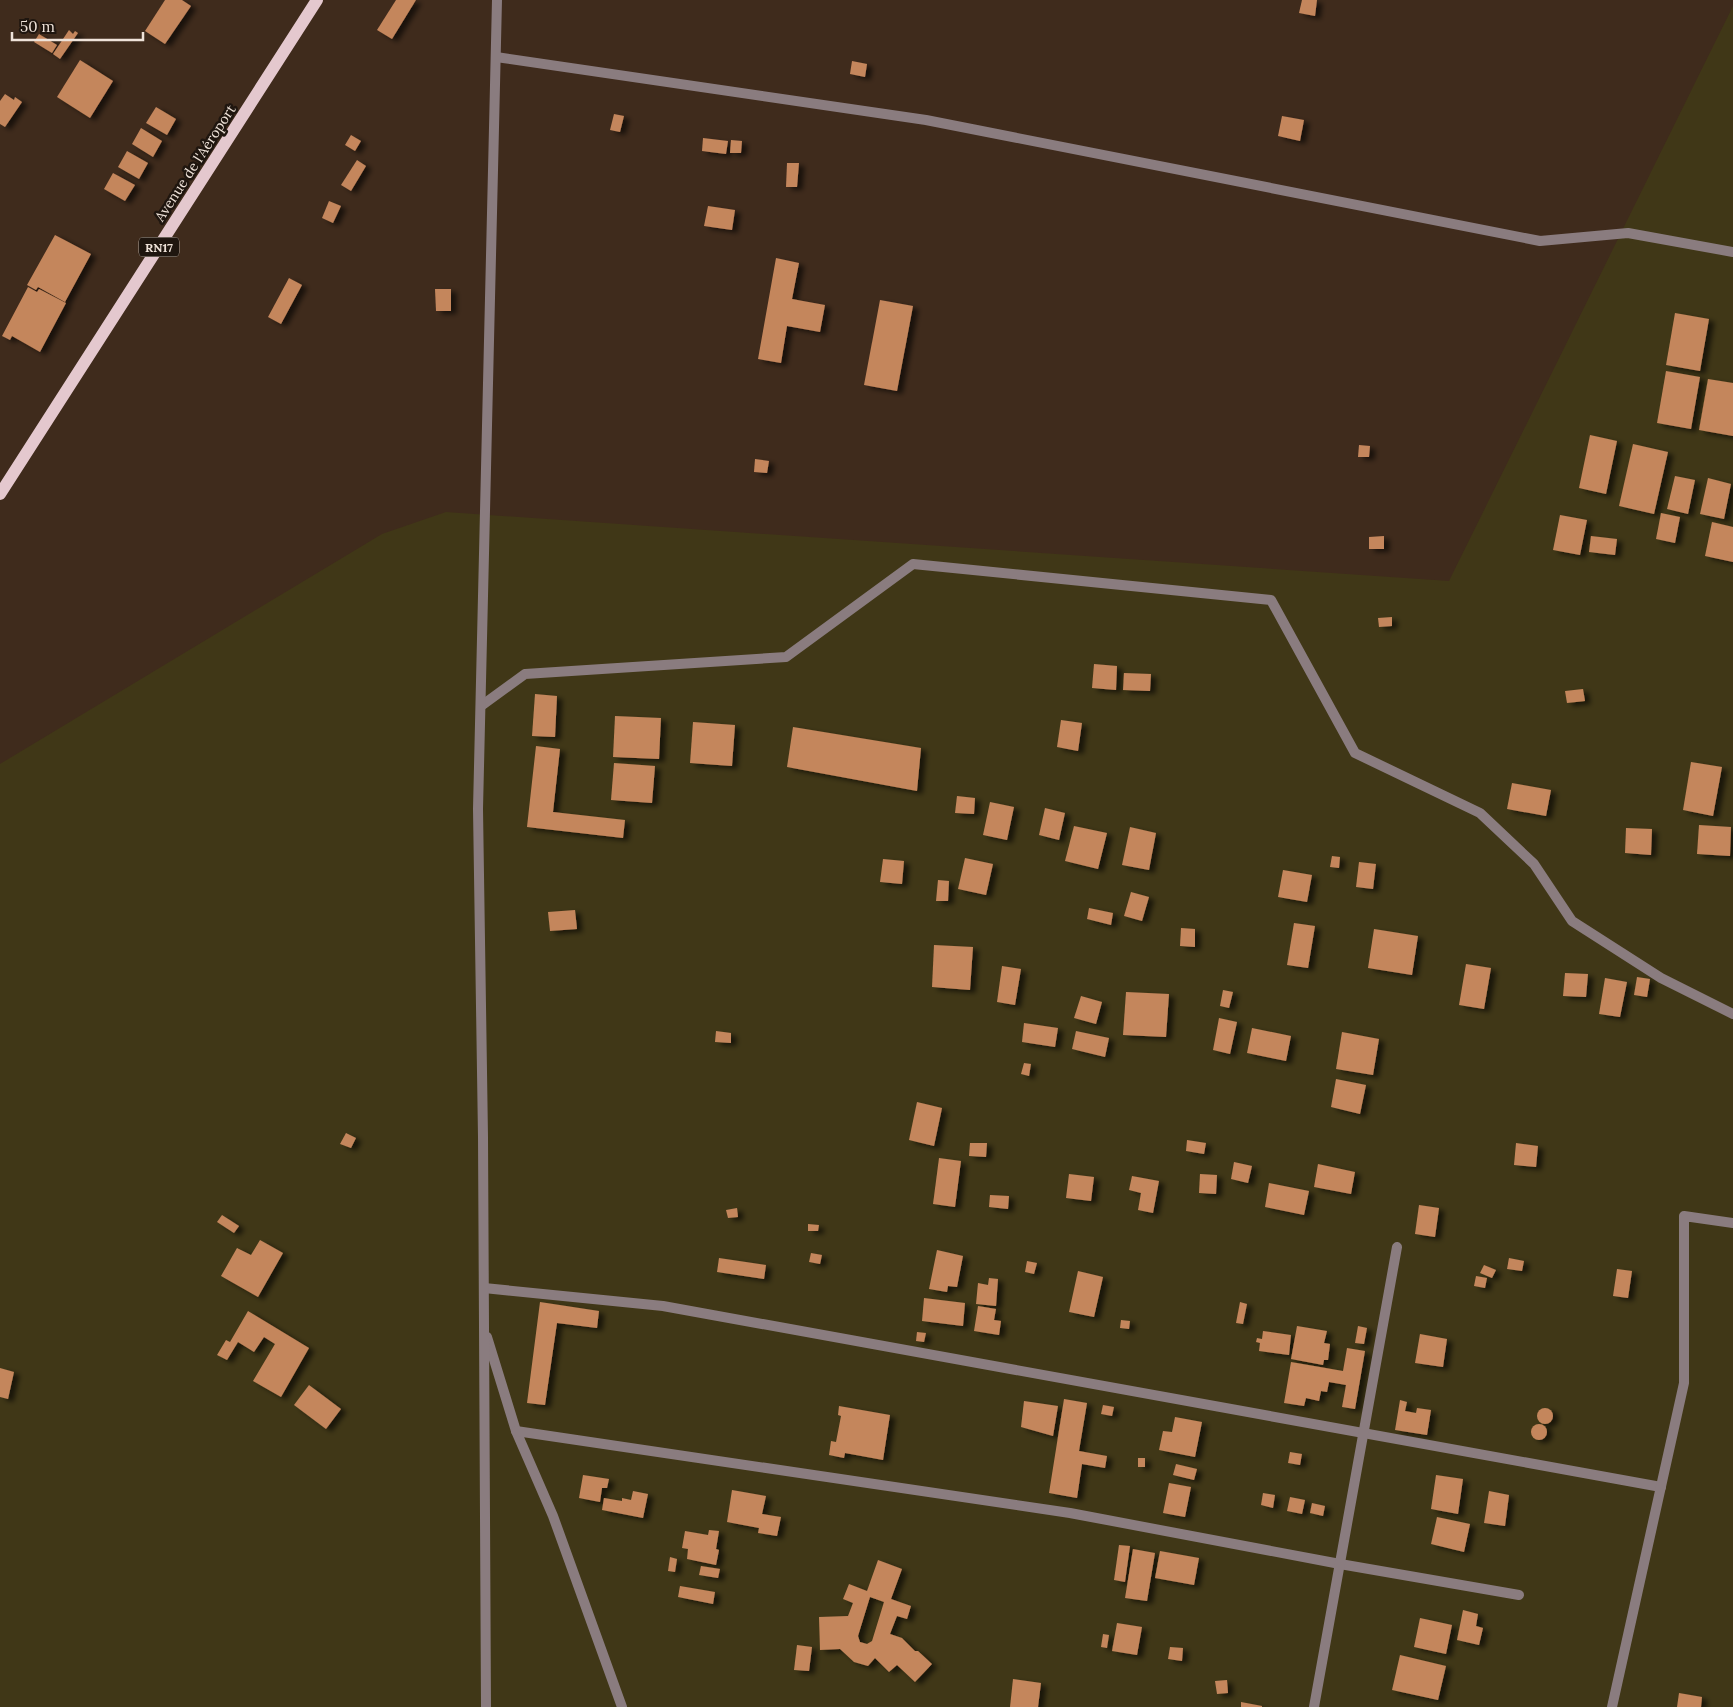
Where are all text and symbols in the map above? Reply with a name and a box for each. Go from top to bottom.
scale bar [12,10,144,42]
text: 50 m [20,17,55,36]
street label: Avenue de l'Aéroport [150,101,240,226]
road number: RN17 [139,238,179,256]

